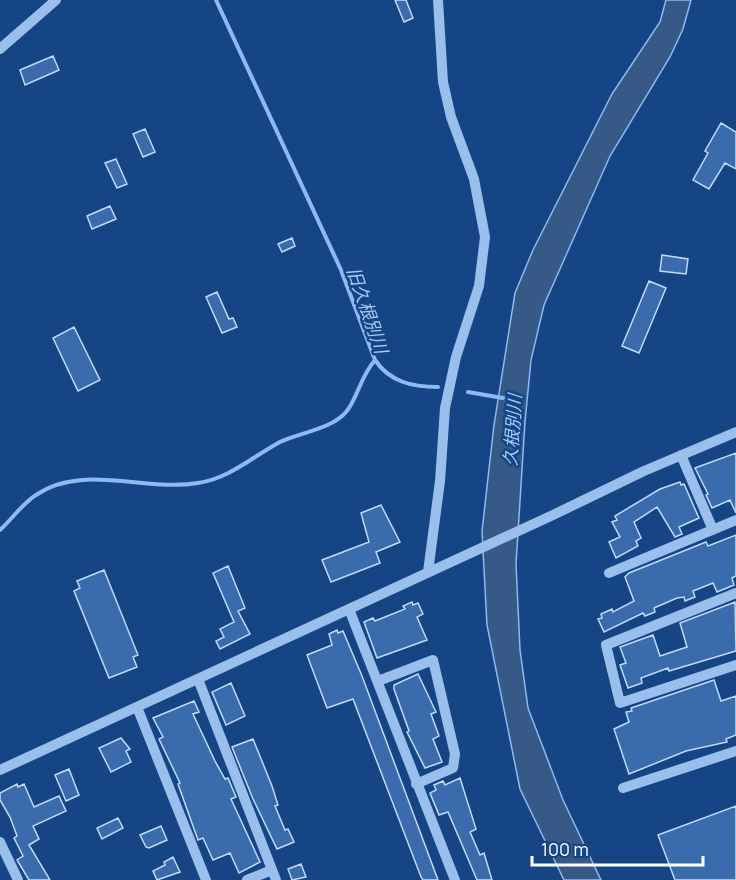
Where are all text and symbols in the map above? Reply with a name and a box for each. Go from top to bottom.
water label: 旧久根別川 [342,264,395,358]
water label: 久根別川 [498,391,527,467]
scale bar [532,829,703,867]
text: 100 m [541,837,589,861]

